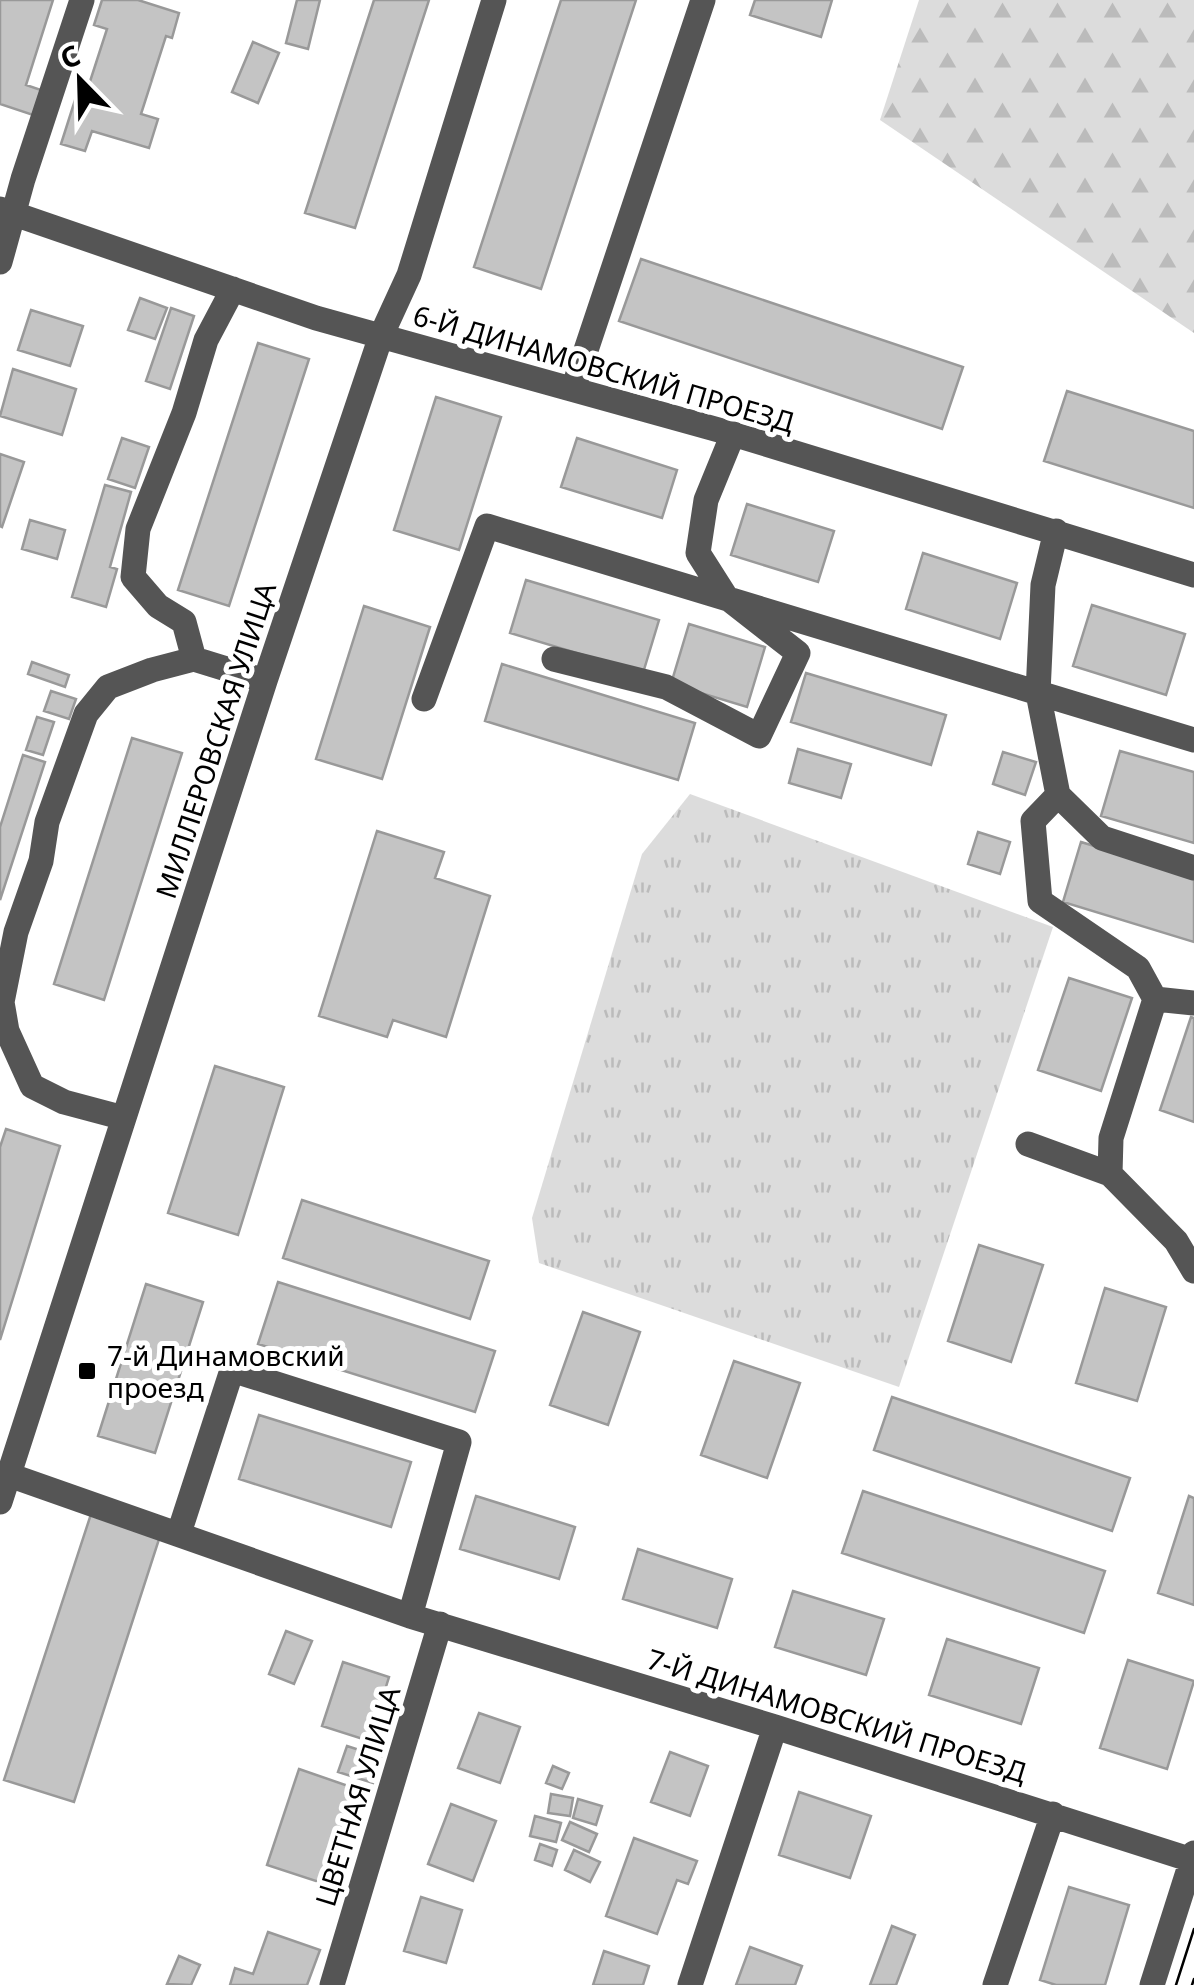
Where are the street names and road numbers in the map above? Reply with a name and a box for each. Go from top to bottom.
street label: 6-Й ДИНАМОВСКИЙ ПРОЕЗД [409,295,799,441]
street label: МИЛЛЕРОВСКАЯ УЛИЦА [146,577,284,903]
street label: 7-Й ДИНАМОВСКИЙ ПРОЕЗД [643,1639,1032,1791]
street label: ЦВЕТНАЯ УЛИЦА [306,1681,409,1911]

